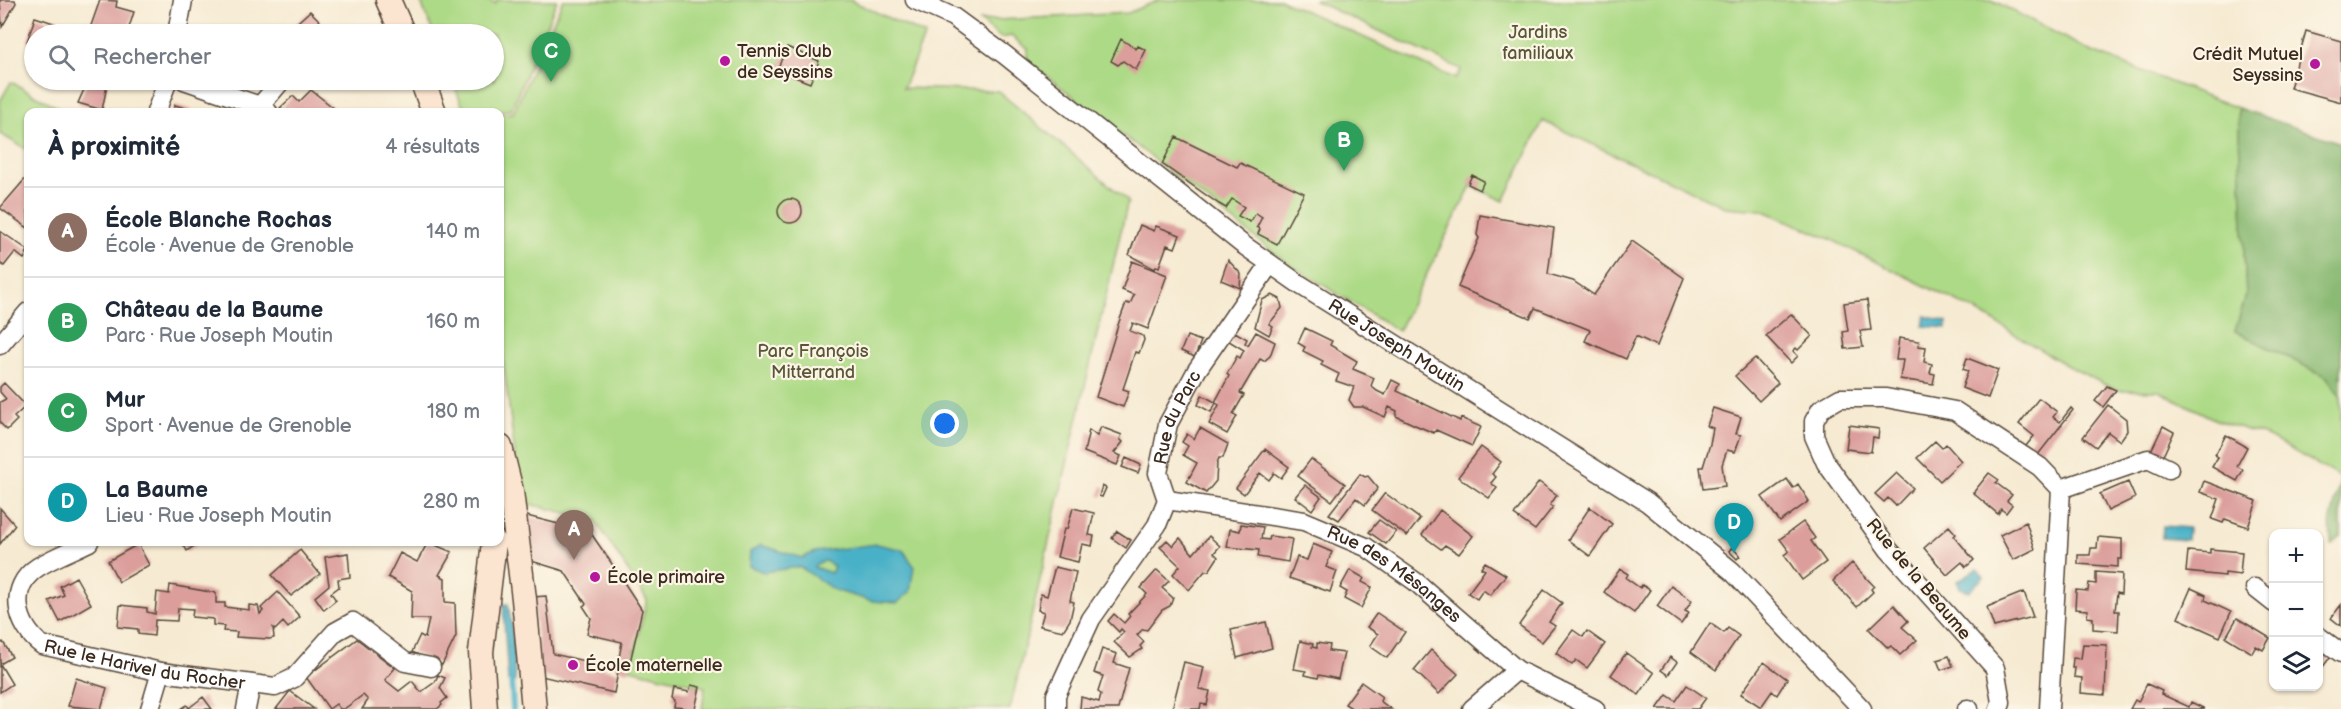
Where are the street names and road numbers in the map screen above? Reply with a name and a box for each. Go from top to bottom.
street label: Rue Joseph Moutin [1324,295,1469,396]
street label: Rue du Parc [1150,367,1206,466]
street label: Rue de la Beaume [1862,514,1976,645]
street label: Rue des Mésanges [1324,522,1465,628]
street label: Rue le Harivel du Rocher [42,636,247,694]

